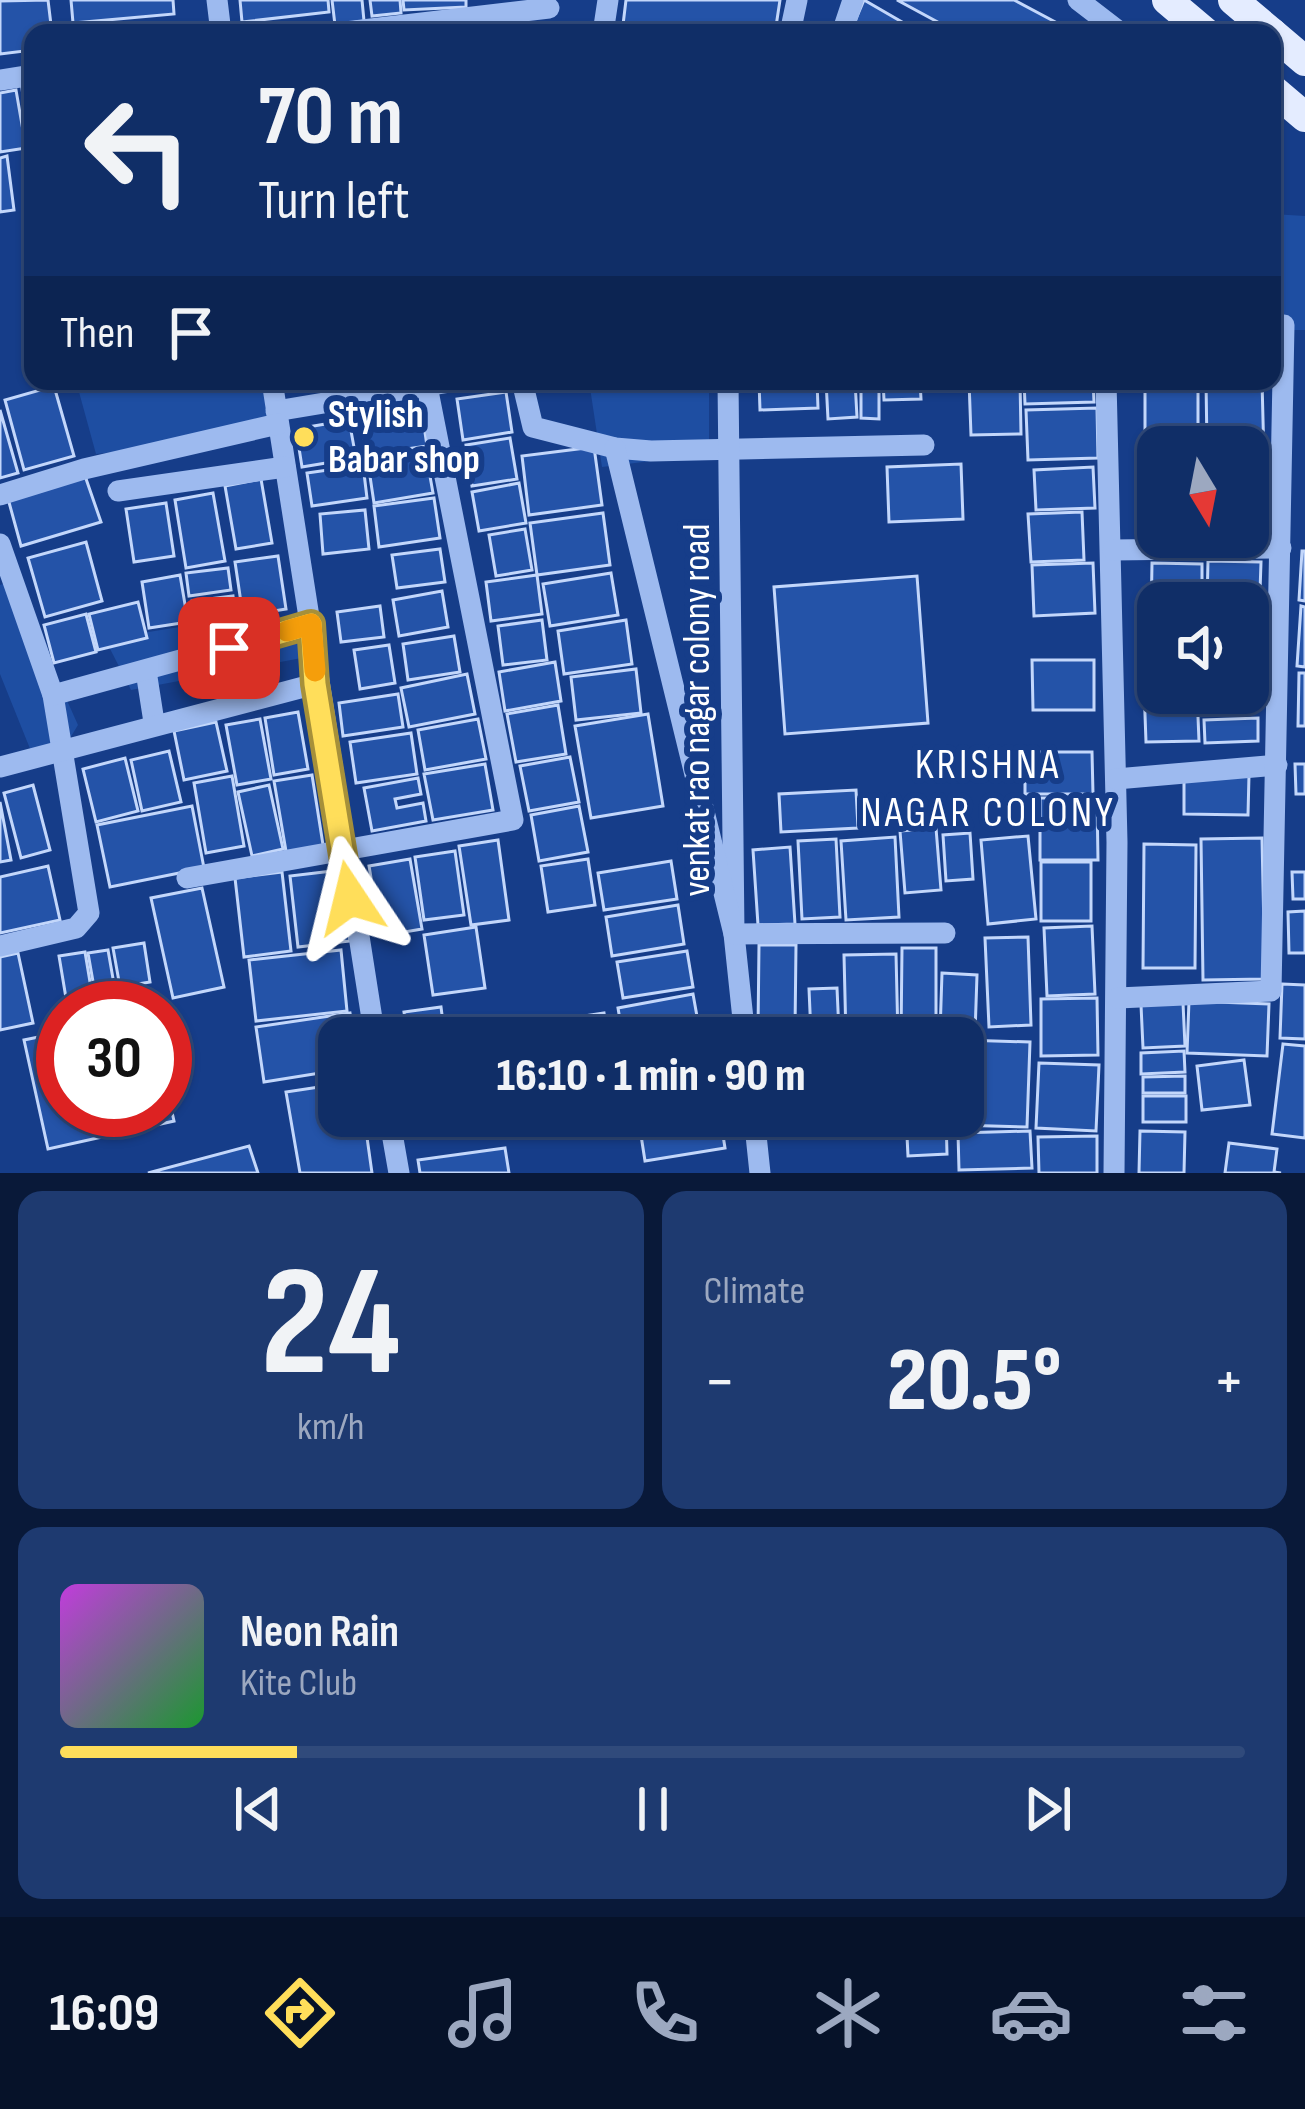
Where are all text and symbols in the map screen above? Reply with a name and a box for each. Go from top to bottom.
text: 70 m [258,67,403,168]
icon: left [60,72,216,228]
text: Turn left [258,169,410,234]
icon: arrive [158,300,224,366]
text: Then [60,306,134,361]
place label: Stylish Babar shop [328,392,480,484]
marker: Stylish Babar shop [291,424,317,450]
north arrow [1137,426,1269,558]
map controls [1137,426,1269,714]
street label: venkat rao nagar colony road [674,523,721,897]
button: sound [1137,582,1269,714]
pin [178,597,280,699]
icon: arrive [196,615,262,681]
district label: KRISHNA NAGAR COLONY [860,740,1116,839]
position arrow [287,835,413,961]
speed limit sign: 30 [36,981,192,1137]
text: 16:10 · 1 min · 90 m [496,1049,806,1104]
text: 24 [261,1232,401,1419]
text: Climate [704,1268,805,1315]
text: 20.5° [887,1328,1062,1436]
text: − [704,1343,736,1422]
text: + [1213,1343,1245,1422]
text: km/h [297,1404,364,1451]
text: Neon Rain [240,1605,399,1660]
text: Kite Club [240,1660,357,1707]
icon: previous [225,1776,291,1842]
icon: pause [620,1776,686,1842]
icon: next [1015,1776,1081,1842]
icon: directions [258,1971,342,2055]
icon: music [441,1971,525,2055]
icon: phone [623,1971,707,2055]
icon: climate [806,1971,890,2055]
icon: car [989,1971,1073,2055]
icon: filters [1172,1971,1256,2055]
text: 16:09 [49,1981,159,2046]

